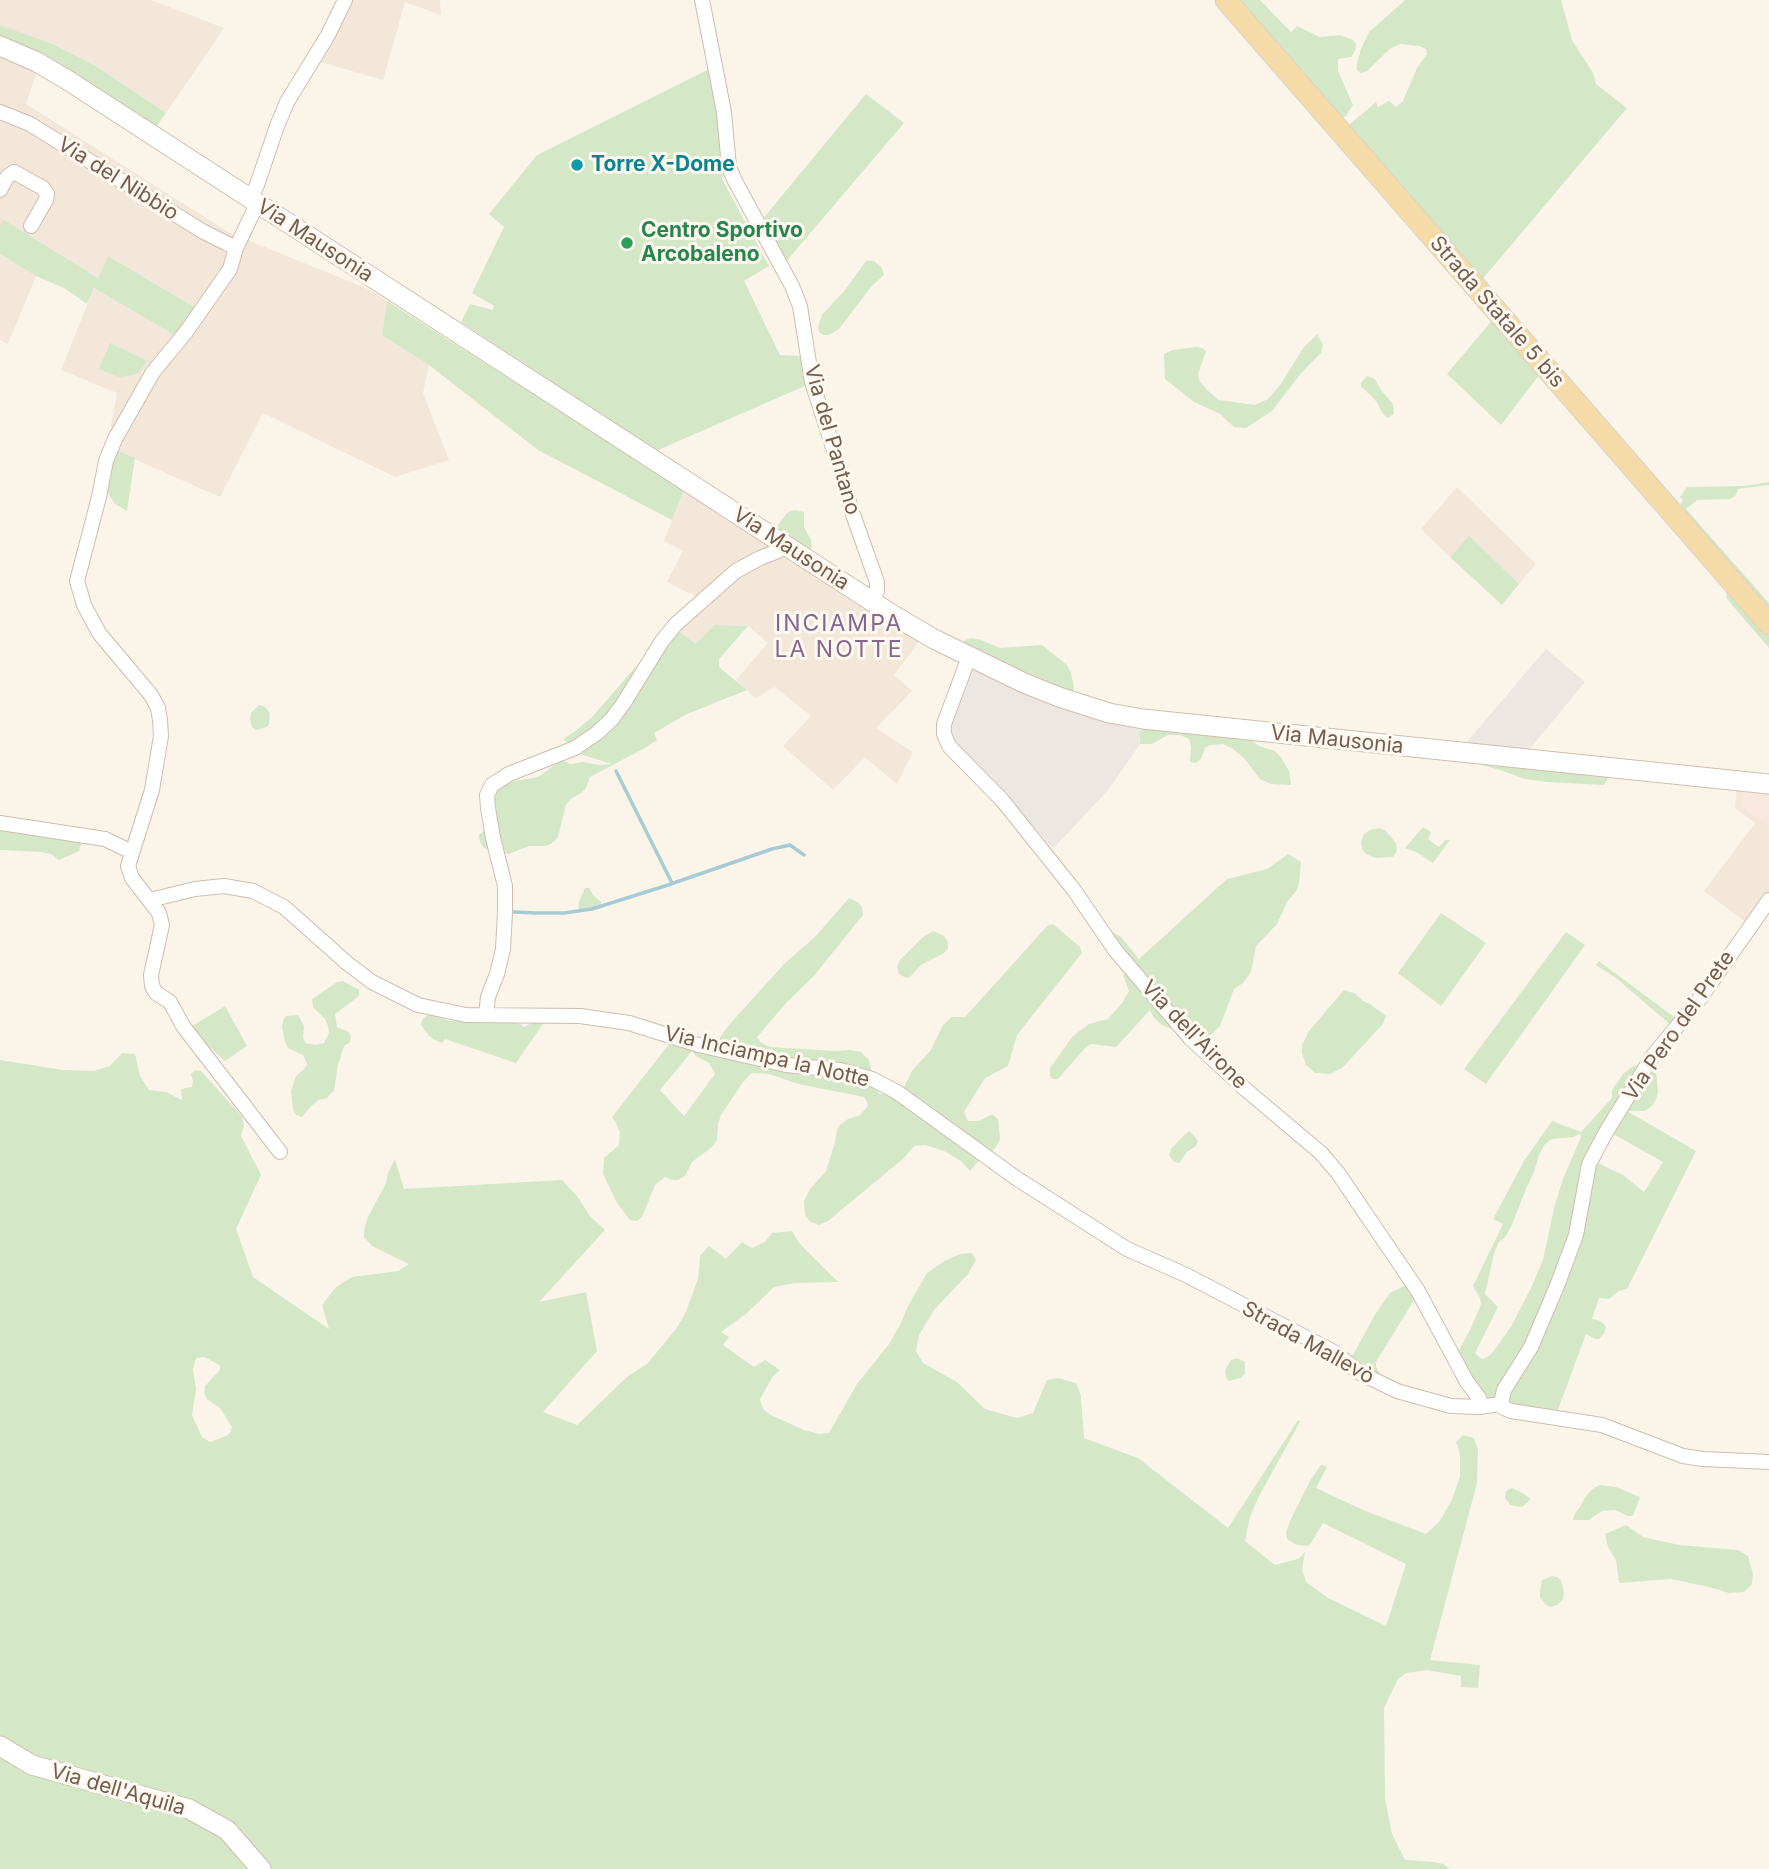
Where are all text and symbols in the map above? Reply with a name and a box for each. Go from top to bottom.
street label: Via del Nibbio [53,132,183,226]
place label: Torre X-Dome [591,152,735,178]
marker: Torre X-Dome [569,157,585,173]
street label: Via Mausonia [252,194,378,288]
place label: Centro Sportivo Arcobaleno [641,218,803,268]
street label: Strada Statale 5 bis [1424,231,1570,393]
marker: Centro Sportivo Arcobaleno [619,235,635,251]
street label: Via del Pantano [799,362,865,518]
street label: Via Mausonia [728,502,854,596]
district label: INCIAMPA LA NOTTE [775,610,903,664]
street label: Via Mausonia [1269,720,1405,760]
street label: Via Pero del Prete [1618,946,1740,1106]
street label: Via dell'Airone [1136,975,1252,1095]
street label: Via Inciampa la Notte [662,1021,872,1093]
street label: Strada Mallevò [1237,1296,1379,1390]
street label: Via dell'Aquila [48,1759,188,1821]

